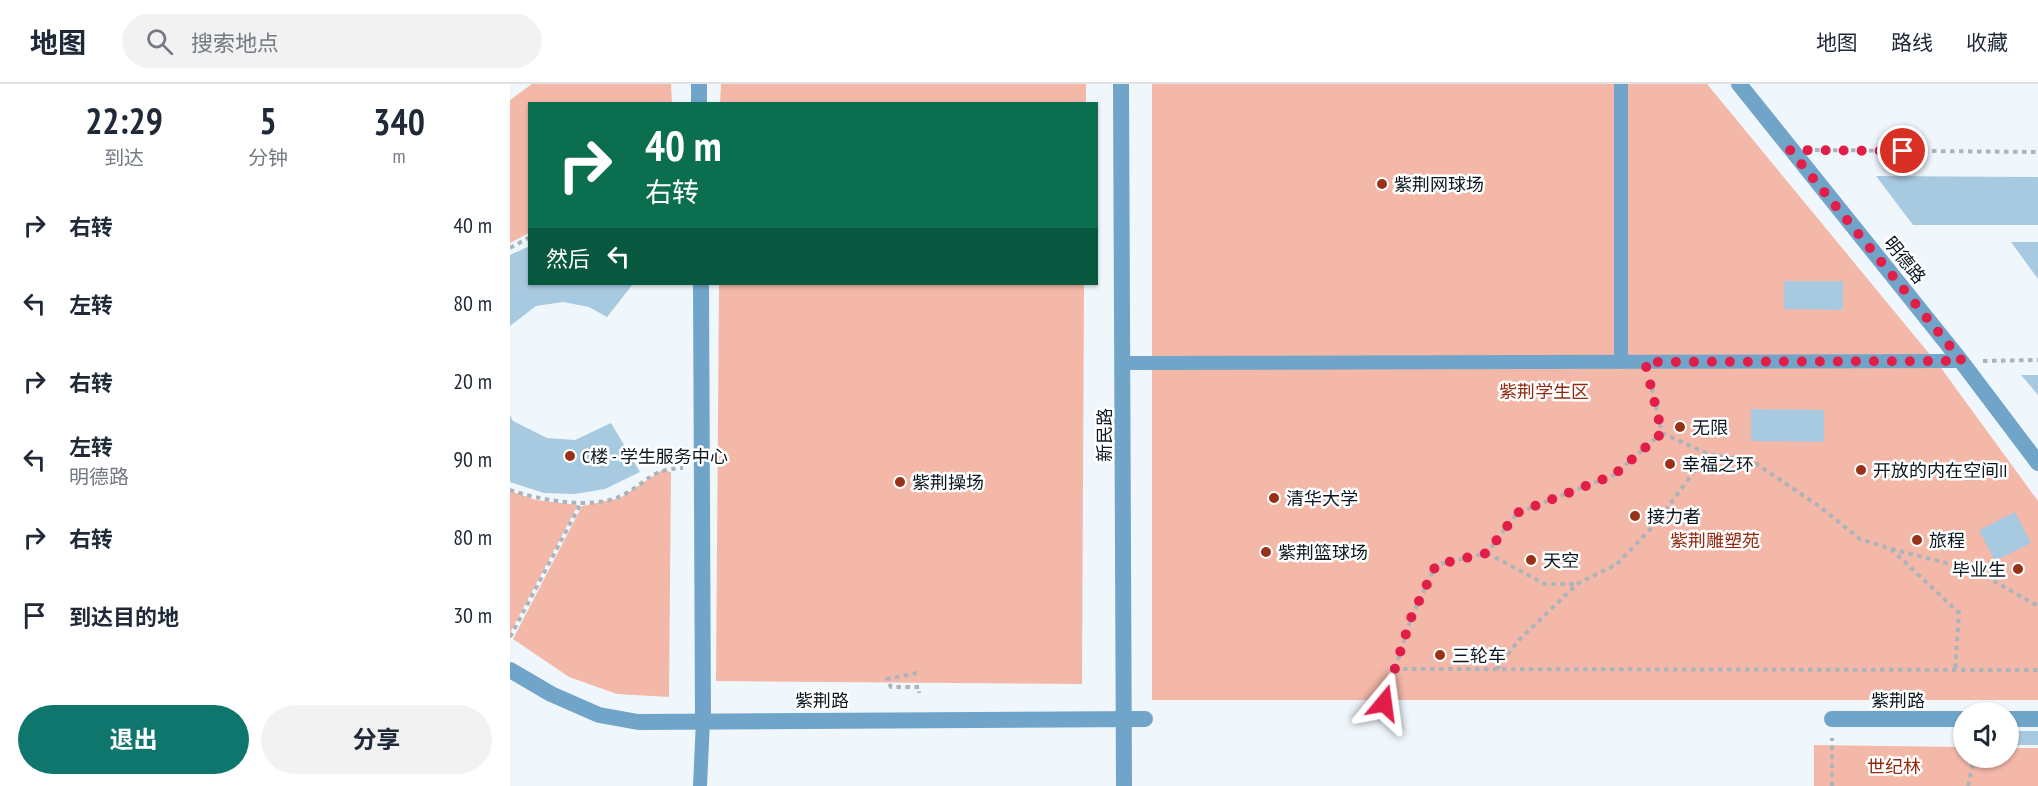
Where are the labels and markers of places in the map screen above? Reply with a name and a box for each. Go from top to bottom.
pin [1877,125,1928,176]
place label: 紫荆网球场 [1394,173,1484,196]
marker: 紫荆网球场 [1375,177,1389,191]
place label: 无限 [1692,416,1728,439]
marker: 无限 [1673,420,1687,434]
place label: C楼 - 学生服务中心 [582,445,728,468]
marker: C楼 - 学生服务中心 [563,449,577,463]
place label: 幸福之环 [1682,453,1754,476]
marker: 幸福之环 [1663,457,1677,471]
place label: 开放的内在空间II [1873,459,2007,482]
marker: 开放的内在空间II [1854,463,1868,477]
place label: 紫荆操场 [912,471,984,494]
marker: 紫荆操场 [893,475,907,489]
place label: 清华大学 [1286,487,1358,510]
marker: 清华大学 [1267,491,1281,505]
place label: 接力者 [1647,505,1701,528]
marker: 接力者 [1628,509,1642,523]
place label: 旅程 [1929,529,1965,552]
marker: 旅程 [1910,533,1924,547]
place label: 紫荆篮球场 [1278,541,1368,564]
marker: 紫荆篮球场 [1259,545,1273,559]
place label: 天空 [1543,549,1579,572]
marker: 天空 [1524,553,1538,567]
place label: 毕业生 [1952,558,2006,581]
marker: 毕业生 [2011,562,2025,576]
place label: 三轮车 [1452,644,1506,667]
marker: 三轮车 [1433,648,1447,662]

